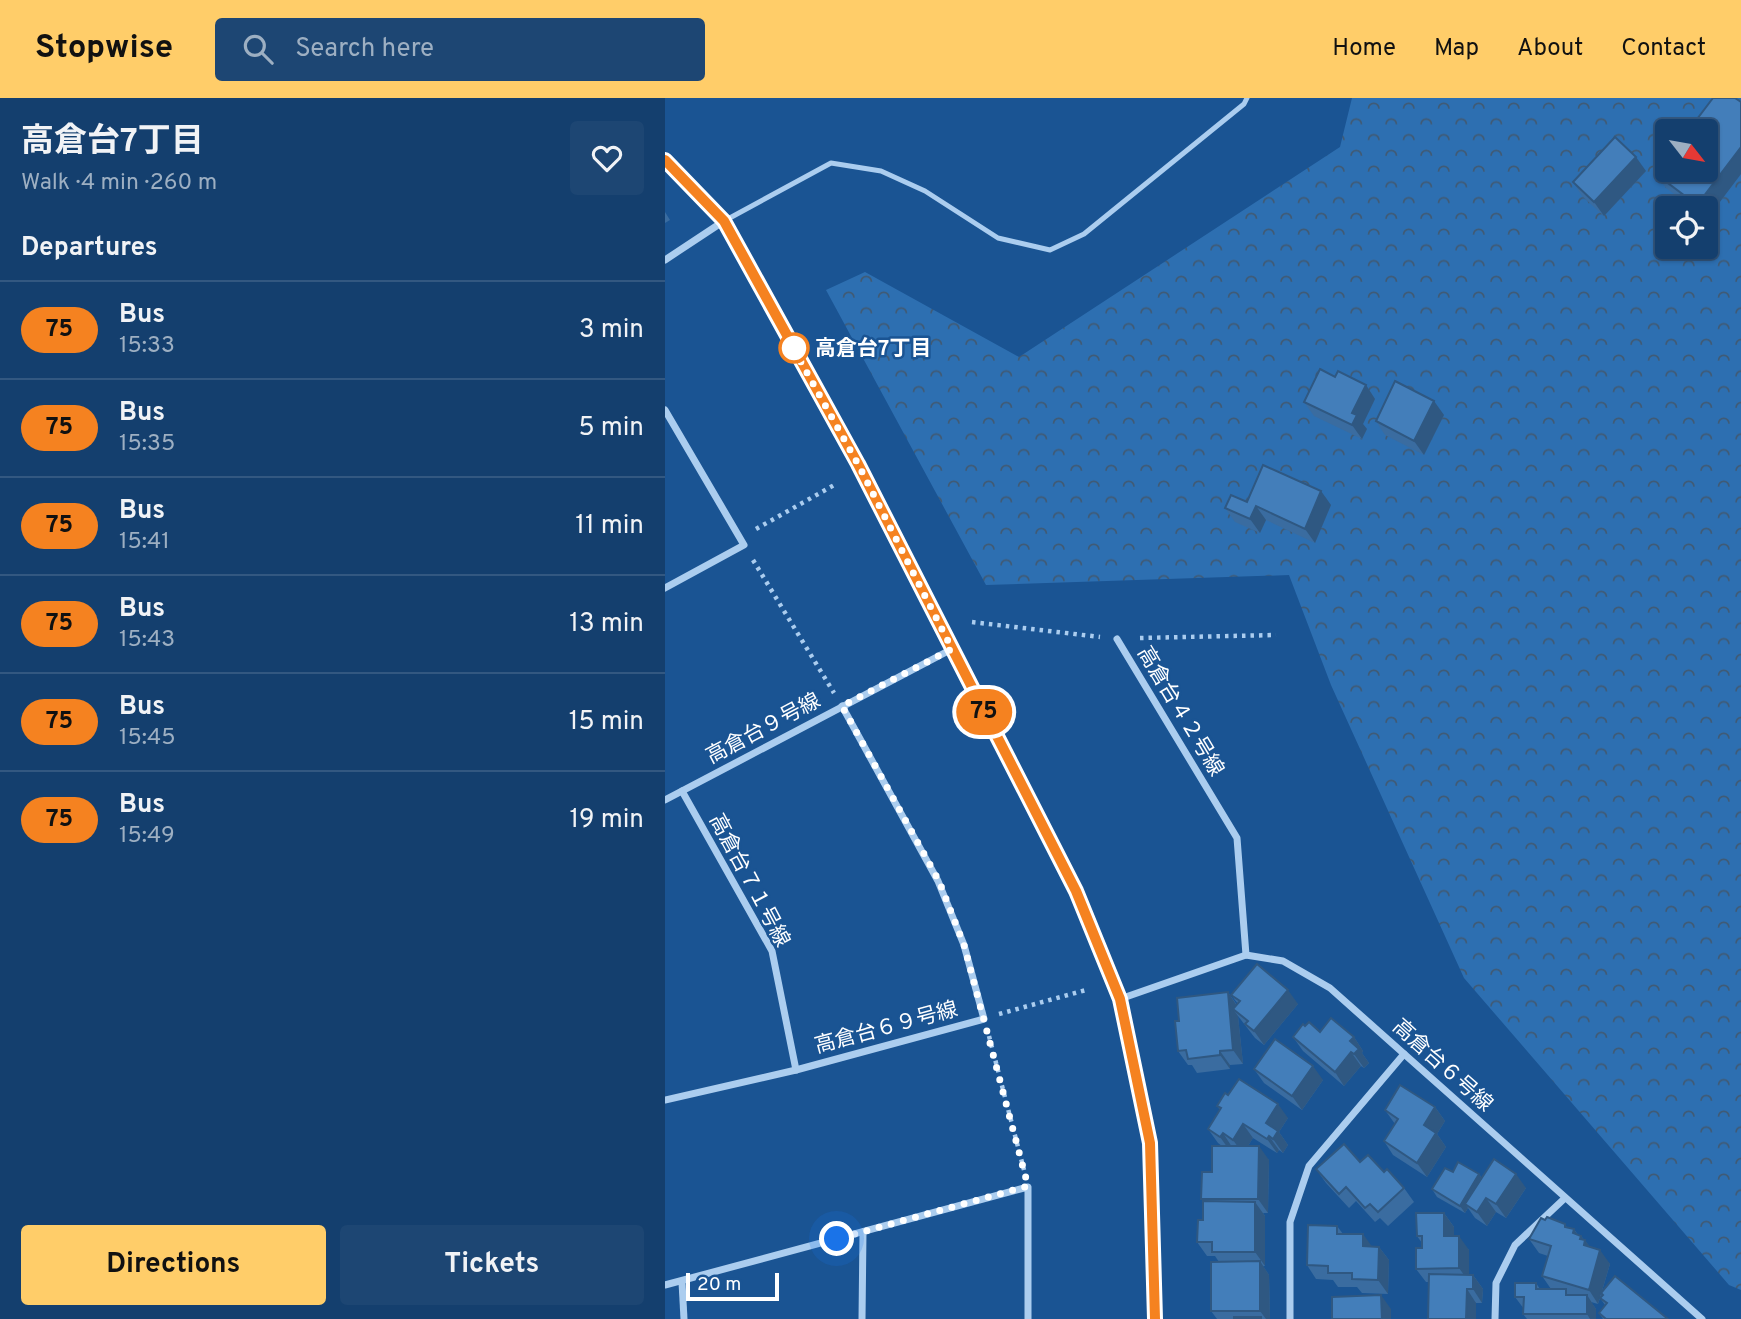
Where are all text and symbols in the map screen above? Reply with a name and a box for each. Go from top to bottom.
search box [215,18,705,81]
text: Stopwise [35,28,173,70]
icon: search [239,30,277,68]
text: Search here [295,33,434,66]
text: Home [1332,34,1396,64]
text: Map [1434,34,1479,64]
text: About [1517,34,1583,64]
text: Contact [1621,34,1706,64]
north arrow [1655,119,1719,182]
map controls [1655,119,1718,259]
button: heart [570,121,644,195]
text: 高倉台7丁目 [21,122,204,164]
text: Walk · 4 min · 260 m [21,169,217,198]
button: locate [1655,196,1718,259]
text: Departures [21,232,158,265]
text: Bus [119,299,165,332]
text: 3 min [579,314,644,347]
text: 75 [46,315,73,345]
text: 15:33 [119,332,175,361]
marker: 高倉台7丁目 [779,333,809,363]
place label: 高倉台7丁目 [815,336,931,363]
text: Bus [119,397,165,430]
text: 5 min [578,412,644,445]
text: 75 [46,413,73,443]
text: 15:35 [119,430,175,459]
text: Bus [119,495,165,528]
text: 11 min [575,510,644,543]
text: 75 [46,511,73,541]
text: 15:41 [119,528,170,557]
text: Bus [119,593,165,626]
text: 13 min [569,608,644,641]
text: 75 [46,609,73,639]
text: 15:43 [119,626,175,655]
street label: 高倉台４２号線 [1130,642,1229,782]
street label: 高倉台９号線 [702,688,826,771]
line badge: 75 [953,689,1015,735]
text: Bus [119,691,165,724]
text: 75 [970,697,998,727]
text: 15 min [569,706,644,739]
text: 75 [46,707,73,737]
text: 15:45 [119,724,176,753]
text: Bus [119,789,165,822]
text: 19 min [569,804,644,837]
text: 75 [46,805,73,835]
street label: 高倉台７１号線 [702,809,795,952]
text: 15:49 [119,822,175,851]
street label: 高倉台６９号線 [812,996,961,1061]
street label: 高倉台６号線 [1386,1014,1498,1118]
your location [819,1221,854,1256]
button: Directions [21,1225,326,1305]
button: Tickets [340,1225,644,1305]
scale bar [686,1270,779,1302]
text: 20 m [697,1273,741,1297]

